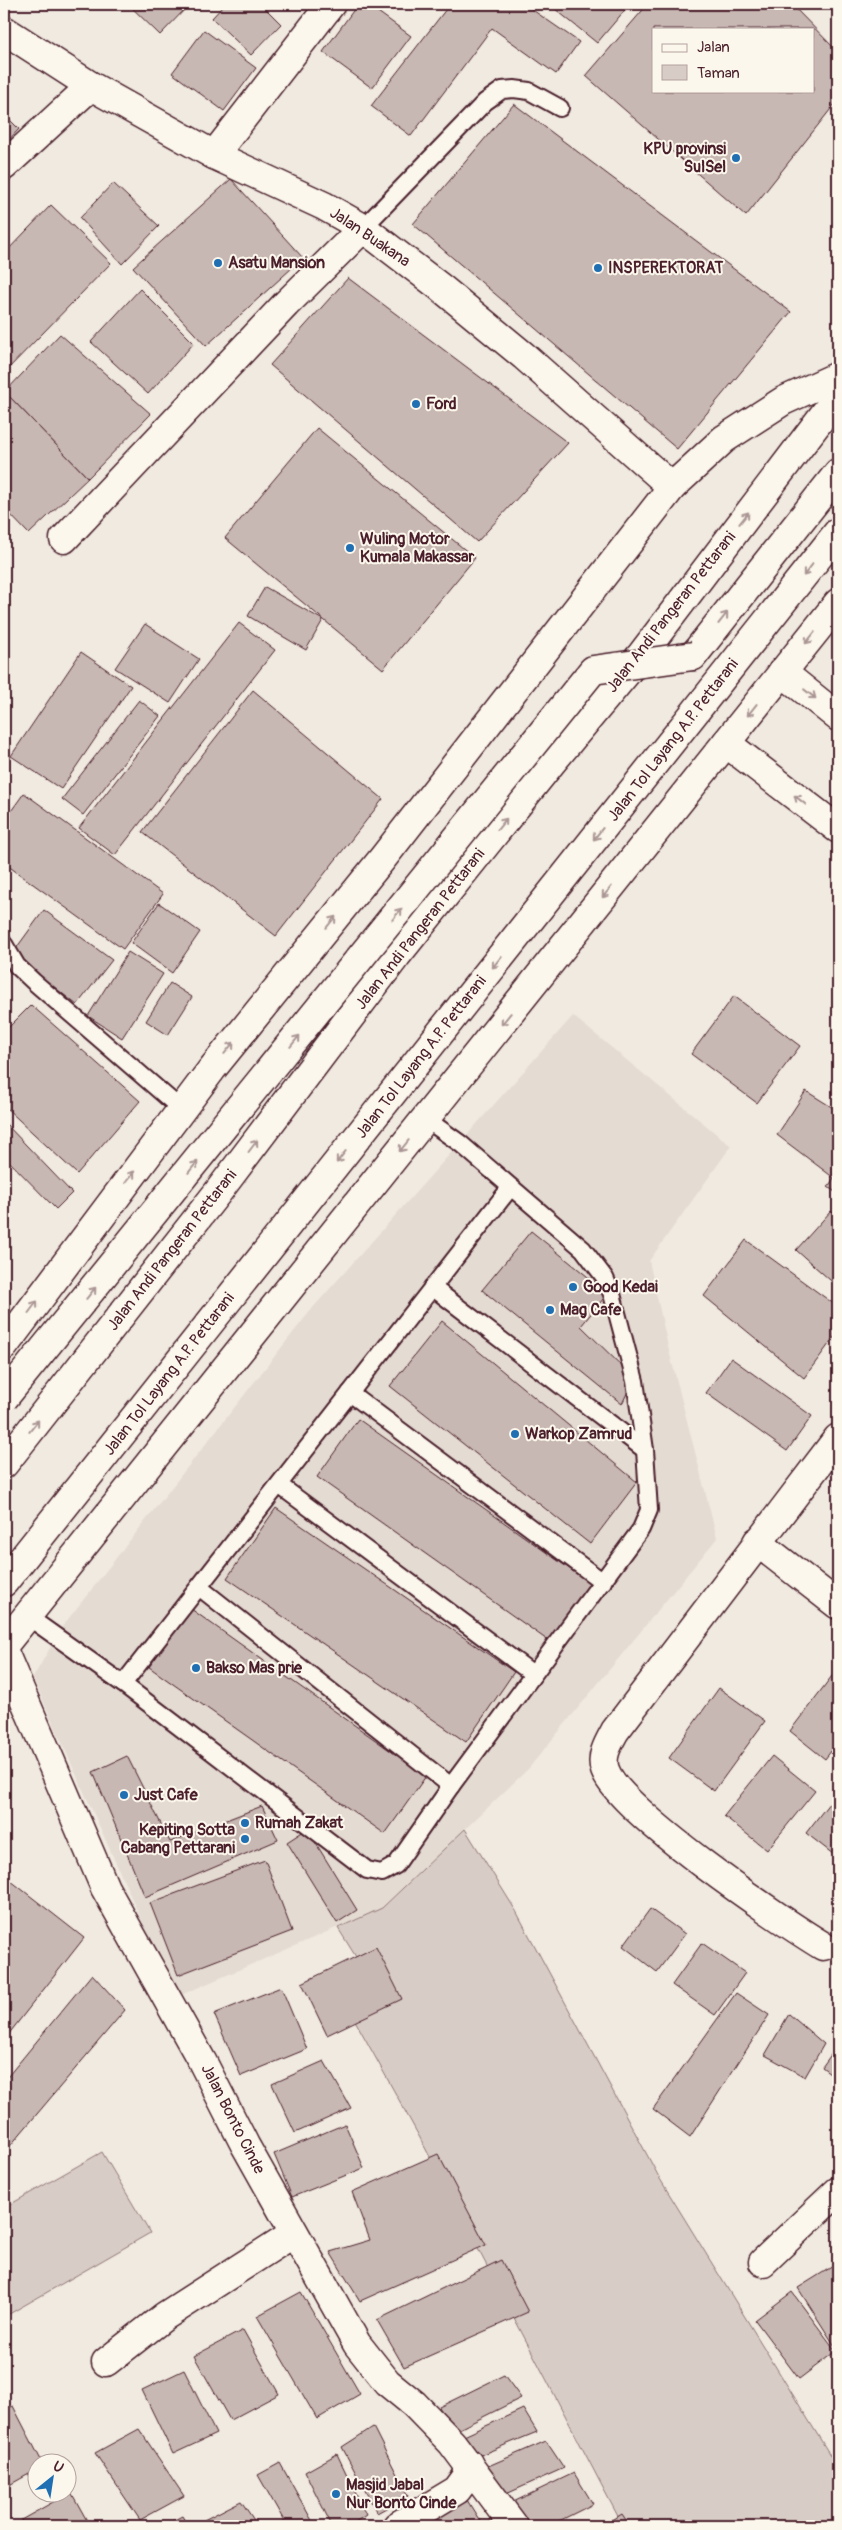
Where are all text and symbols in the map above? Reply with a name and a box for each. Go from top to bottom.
legend [652,28,814,92]
text: Jalan [697,38,730,57]
text: Taman [697,64,740,83]
place label: KPU provinsi SulSel [643,139,726,177]
marker: KPU provinsi SulSel [730,152,742,164]
street label: Jalan Buakana [326,203,414,271]
place label: Asatu Mansion [228,253,325,273]
marker: Asatu Mansion [212,257,224,269]
place label: INSPEREKTORAT [608,258,723,278]
marker: INSPEREKTORAT [592,262,604,274]
place label: Ford [426,394,457,414]
marker: Ford [410,398,422,410]
one-way arrow [739,511,749,525]
street label: Jalan Andi Pangeran Pettarani [602,527,740,697]
place label: Wuling Motor Kumala Makassar [360,529,474,567]
marker: Wuling Motor Kumala Makassar [344,542,356,554]
one-way arrow [802,563,813,576]
one-way arrow [718,612,729,625]
one-way arrow [805,631,816,644]
street label: Jalan Tol Layang A.P. Pettarani [603,655,743,825]
one-way arrow [803,689,816,700]
one-way arrow [747,704,758,717]
one-way arrow [794,794,807,805]
one-way arrow [497,818,508,831]
one-way arrow [592,828,603,841]
street label: Jalan Andi Pangeran Pettarani [351,844,489,1014]
one-way arrow [602,885,613,898]
one-way arrow [391,908,402,921]
one-way arrow [326,916,337,929]
one-way arrow [491,955,502,968]
street label: Jalan Tol Layang A.P. Pettarani [351,972,491,1142]
one-way arrow [500,1012,511,1025]
one-way arrow [289,1034,300,1047]
one-way arrow [224,1042,235,1055]
one-way arrow [399,1139,410,1152]
one-way arrow [247,1140,258,1153]
one-way arrow [336,1150,347,1163]
one-way arrow [187,1161,198,1174]
street label: Jalan Andi Pangeran Pettarani [103,1165,241,1335]
one-way arrow [125,1171,136,1184]
place label: Good Kedai [583,1277,658,1297]
marker: Good Kedai [567,1281,579,1293]
one-way arrow [85,1287,96,1300]
street label: Jalan Tol Layang A.P. Pettarani [99,1289,239,1459]
one-way arrow [28,1300,38,1314]
place label: Mag Cafe [560,1300,622,1320]
marker: Mag Cafe [544,1304,556,1316]
one-way arrow [29,1420,40,1433]
place label: Warkop Zamrud [525,1424,633,1444]
marker: Warkop Zamrud [509,1428,521,1440]
place label: Bakso Mas prie [206,1658,303,1678]
marker: Bakso Mas prie [190,1662,202,1674]
place label: Just Cafe [134,1785,199,1805]
marker: Just Cafe [118,1789,130,1801]
place label: Rumah Zakat [255,1813,343,1833]
marker: Rumah Zakat [239,1817,251,1829]
place label: Kepiting Sotta Cabang Pettarani [121,1820,236,1858]
marker: Kepiting Sotta Cabang Pettarani [239,1833,251,1845]
street label: Jalan Bonto Cinde [197,2061,269,2177]
north arrow [28,2452,78,2502]
text: U [50,2457,67,2477]
place label: Masjid Jabal Nur Bonto Cinde [346,2475,458,2513]
marker: Masjid Jabal Nur Bonto Cinde [330,2488,342,2500]

